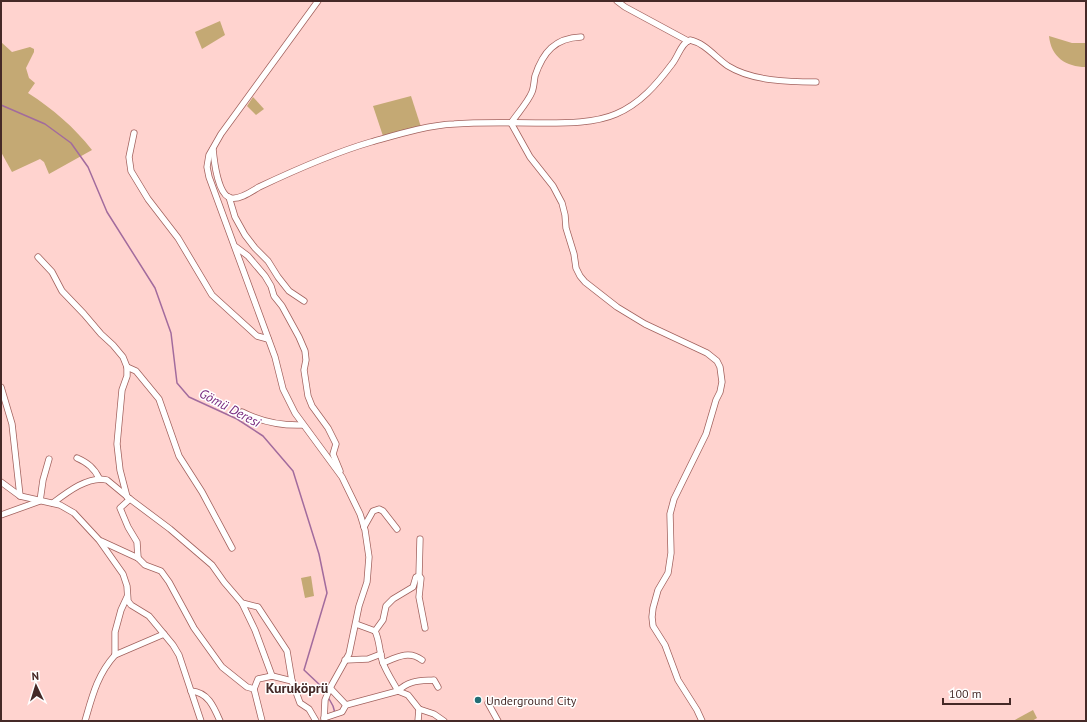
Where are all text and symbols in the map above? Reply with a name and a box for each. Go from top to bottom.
water label: Gömü Deresi [196,385,264,432]
north arrow [16,666,56,706]
text: N [31,669,39,683]
district label: Kuruköprü [266,679,328,697]
scale bar [943,680,1010,706]
text: 100 m [949,686,982,701]
place label: Underground City [486,693,577,708]
marker: Underground City [473,695,483,705]

